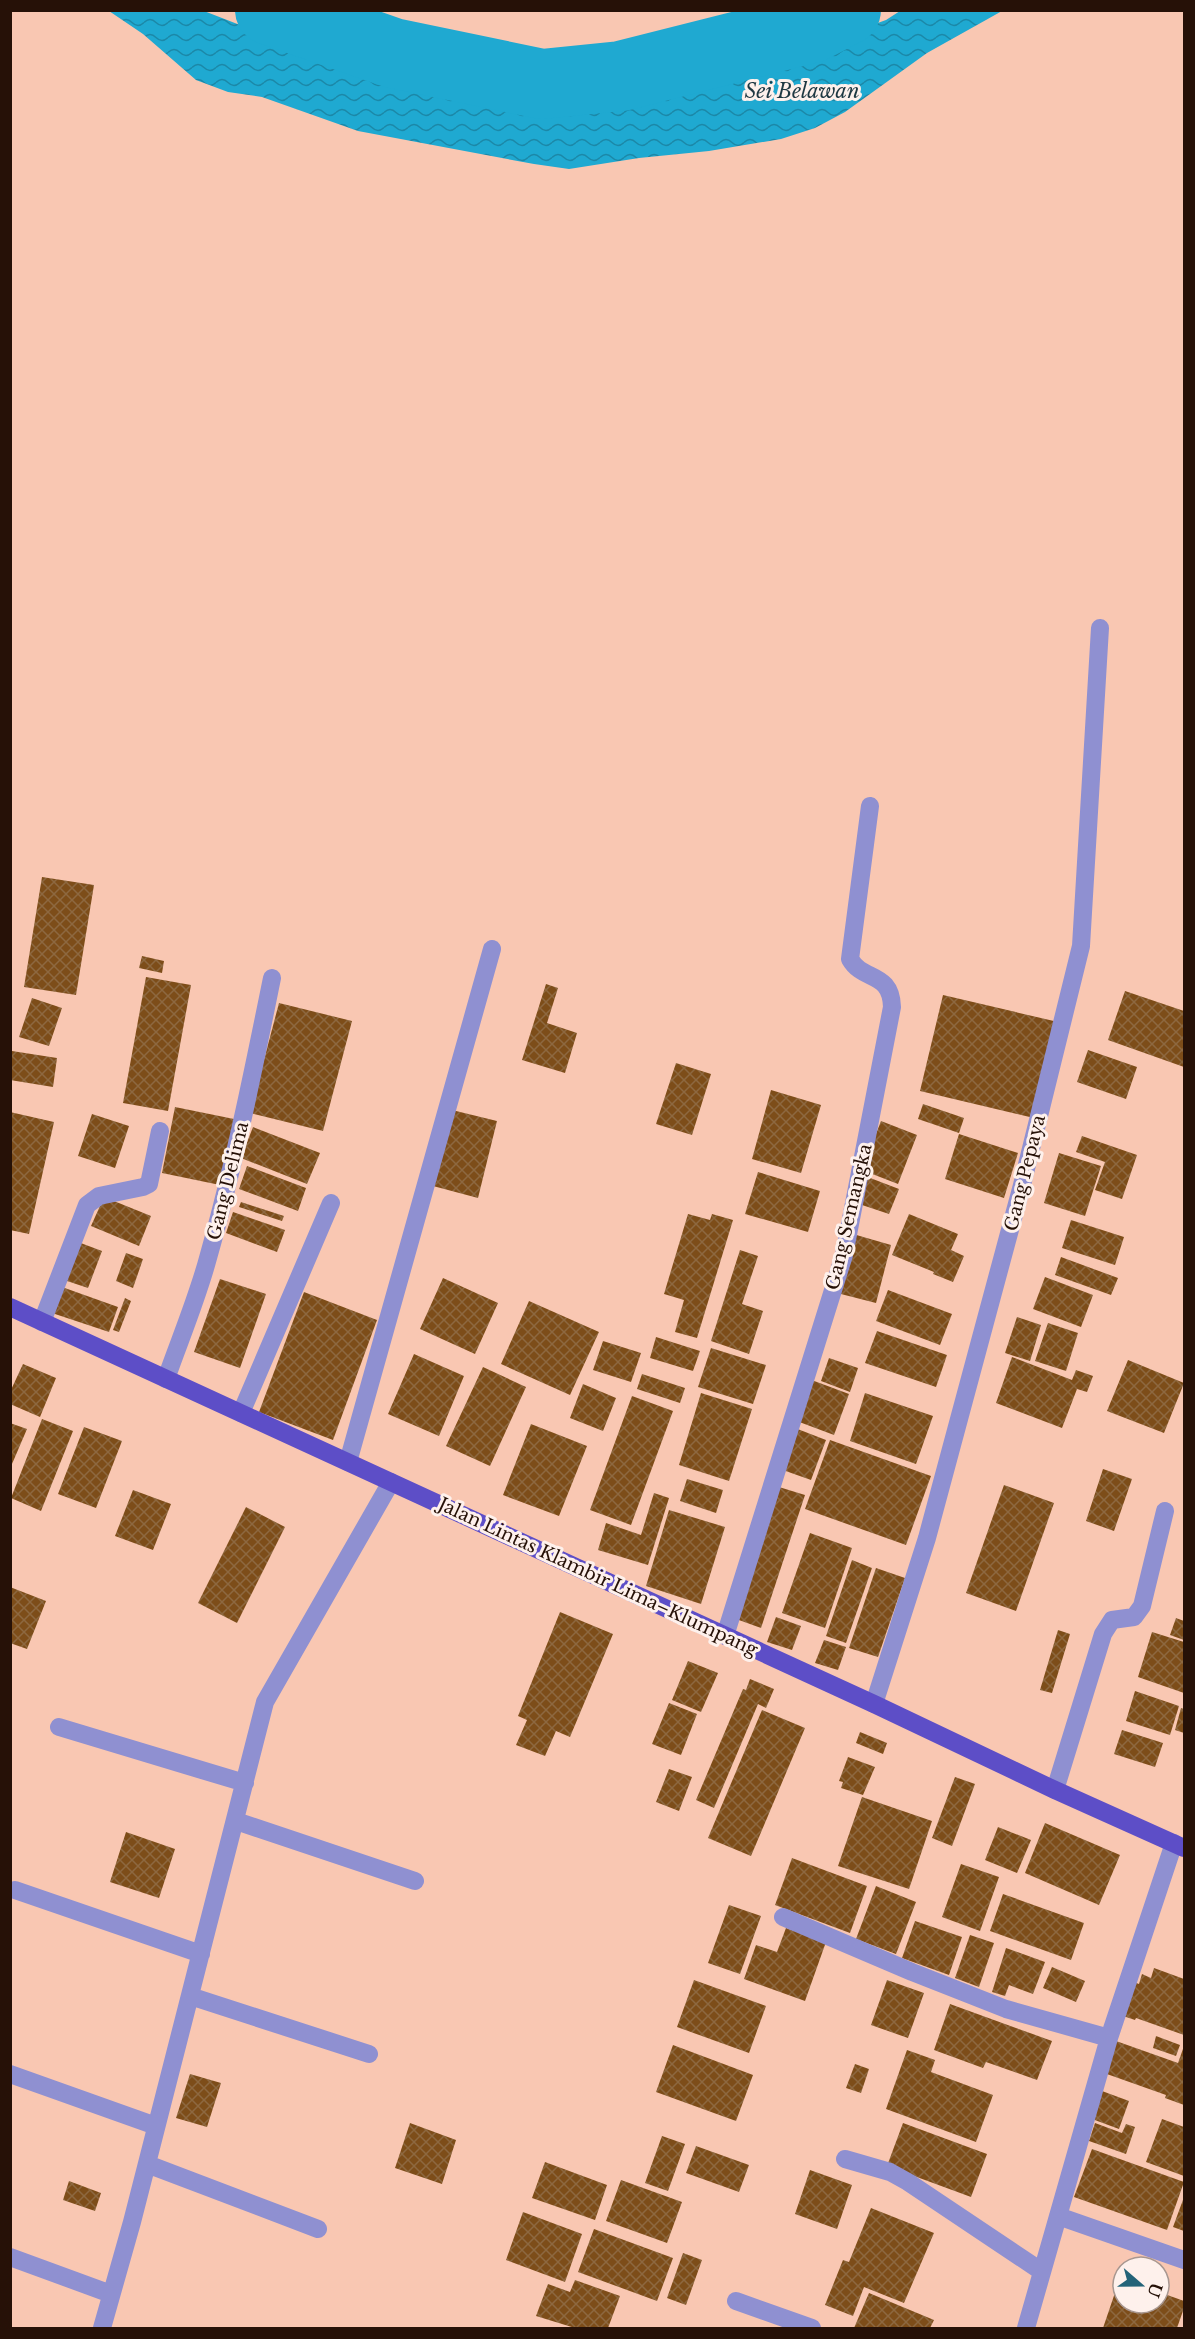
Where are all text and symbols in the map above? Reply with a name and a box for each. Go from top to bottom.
water label: Sei Belawan [745,79,859,103]
street label: Gang Pepaya [1000,1113,1050,1233]
street label: Gang Delima [203,1119,253,1243]
street label: Gang Semangka [821,1142,877,1292]
street label: Jalan Lintas Klambir Lima–Klumpang [433,1492,761,1661]
north arrow [1111,2255,1171,2315]
text: U [1143,2280,1167,2300]

